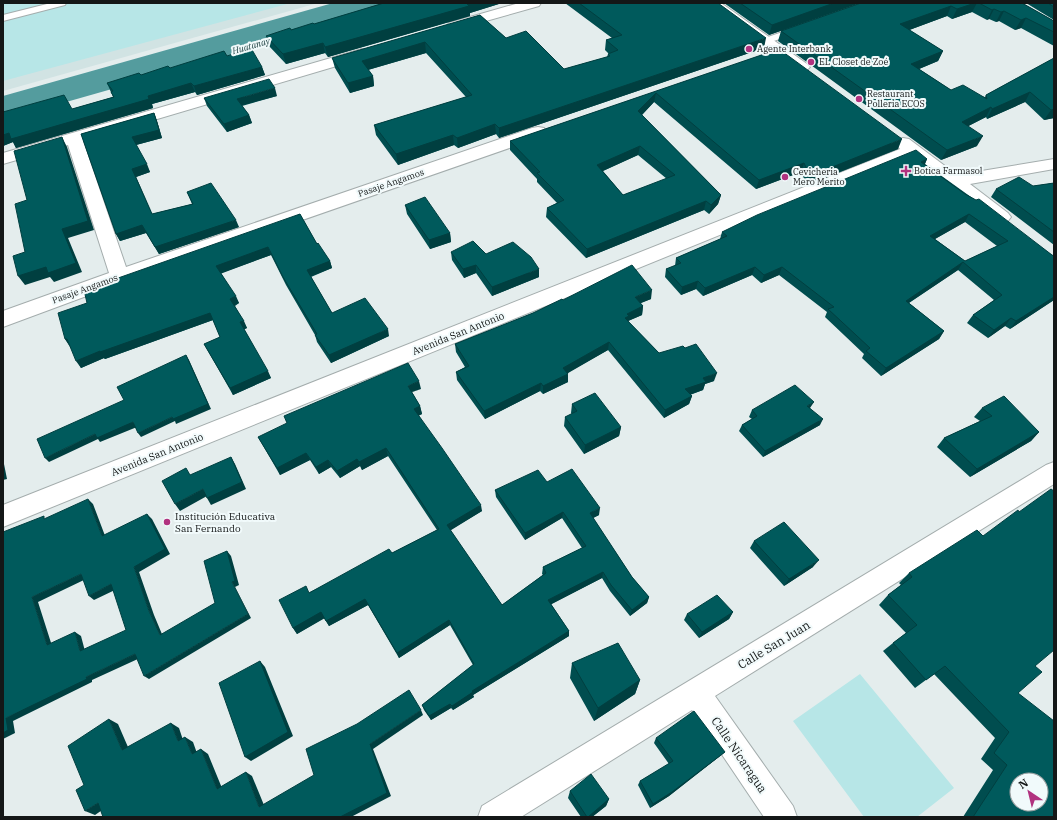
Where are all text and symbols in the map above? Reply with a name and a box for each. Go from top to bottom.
water label: Huatanay [230,35,272,56]
place label: Agente Interbank [757,43,832,54]
marker: Agente Interbank [744,44,754,54]
place label: EL Closet de Zoé [819,56,889,67]
marker: EL Closet de Zoé [806,57,816,67]
place label: Restaurant Polleria ECOS [867,88,925,109]
marker: Restaurant Polleria ECOS [854,94,864,104]
place label: Botica Farmasol [914,165,983,176]
street label: Pasaje Angamos [356,166,425,199]
place label: Cevicheria Mero Merito [793,166,845,187]
marker: Botica Farmasol [901,166,911,176]
marker: Cevicheria Mero Merito [780,172,790,182]
street label: Pasaje Angamos [50,272,119,306]
street label: Avenida San Antonio [410,309,507,358]
street label: Avenida San Antonio [109,430,206,479]
place label: Institución Educativa San Fernando [175,510,276,535]
marker: Institución Educativa San Fernando [162,517,172,527]
street label: Calle San Juan [735,617,813,672]
street label: Calle Nicaragua [708,714,771,796]
north arrow [1009,772,1049,812]
text: N [1016,775,1031,792]

